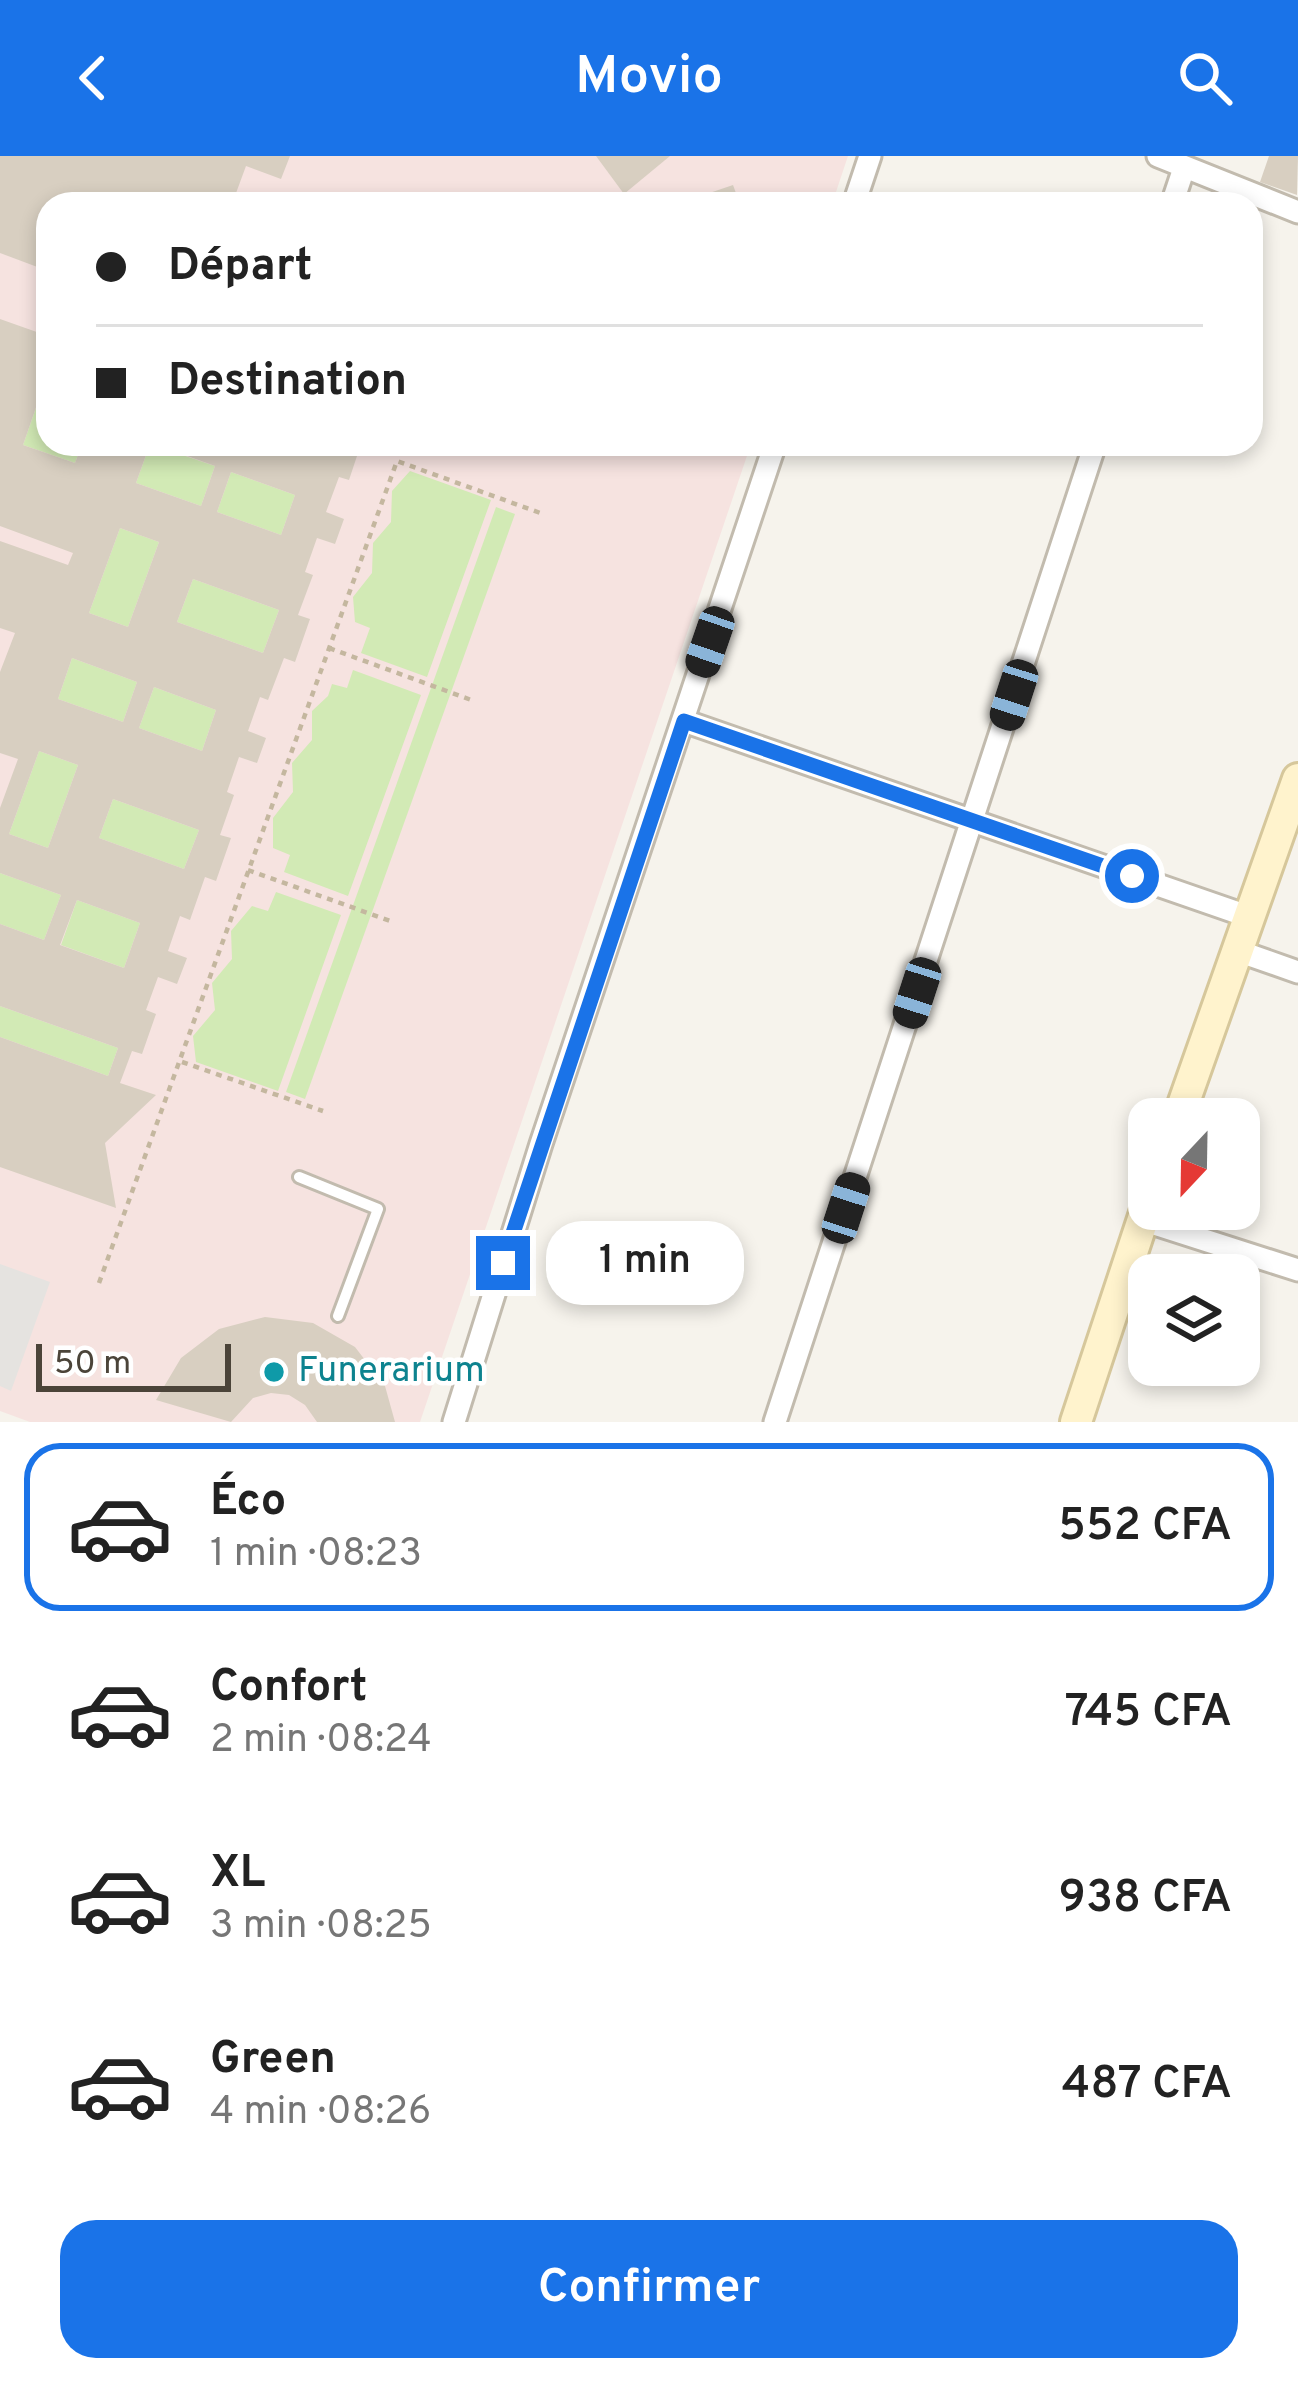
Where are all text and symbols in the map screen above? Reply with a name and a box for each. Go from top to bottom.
text: Movio [575,44,723,113]
icon: back [60,45,126,111]
icon: search [1172,45,1238,111]
text: Départ [168,239,313,296]
text: Destination [168,354,407,411]
car [681,602,739,682]
car [986,655,1042,735]
route start [1105,849,1159,903]
car [889,953,945,1033]
north arrow [1128,1098,1260,1230]
map controls [1128,1098,1260,1386]
car [818,1168,874,1248]
callout: 1 min [545,1221,743,1305]
route end [476,1236,530,1290]
text: 1 min [599,1238,691,1287]
button: layers [1128,1254,1260,1386]
scale bar [36,1338,231,1391]
text: 50 m [54,1344,131,1386]
place label: Funerarium [298,1349,485,1395]
marker: Funerarium [261,1359,287,1385]
icon: car [66,1473,174,1581]
text: Éco [210,1474,286,1531]
text: 552 CFA [1058,1499,1232,1556]
text: 1 min · 08:23 [210,1531,422,1580]
icon: car [66,1659,174,1767]
text: Confort [210,1660,367,1717]
text: 745 CFA [1065,1685,1232,1742]
text: 2 min · 08:24 [210,1717,432,1766]
icon: car [66,1845,174,1953]
text: XL [210,1846,265,1903]
text: 938 CFA [1059,1871,1232,1928]
text: 3 min · 08:25 [210,1903,432,1952]
icon: car [66,2031,174,2139]
text: Green [210,2032,336,2089]
text: 487 CFA [1062,2057,1232,2114]
text: 4 min · 08:26 [210,2089,431,2138]
button: Confirmer [60,2220,1238,2358]

